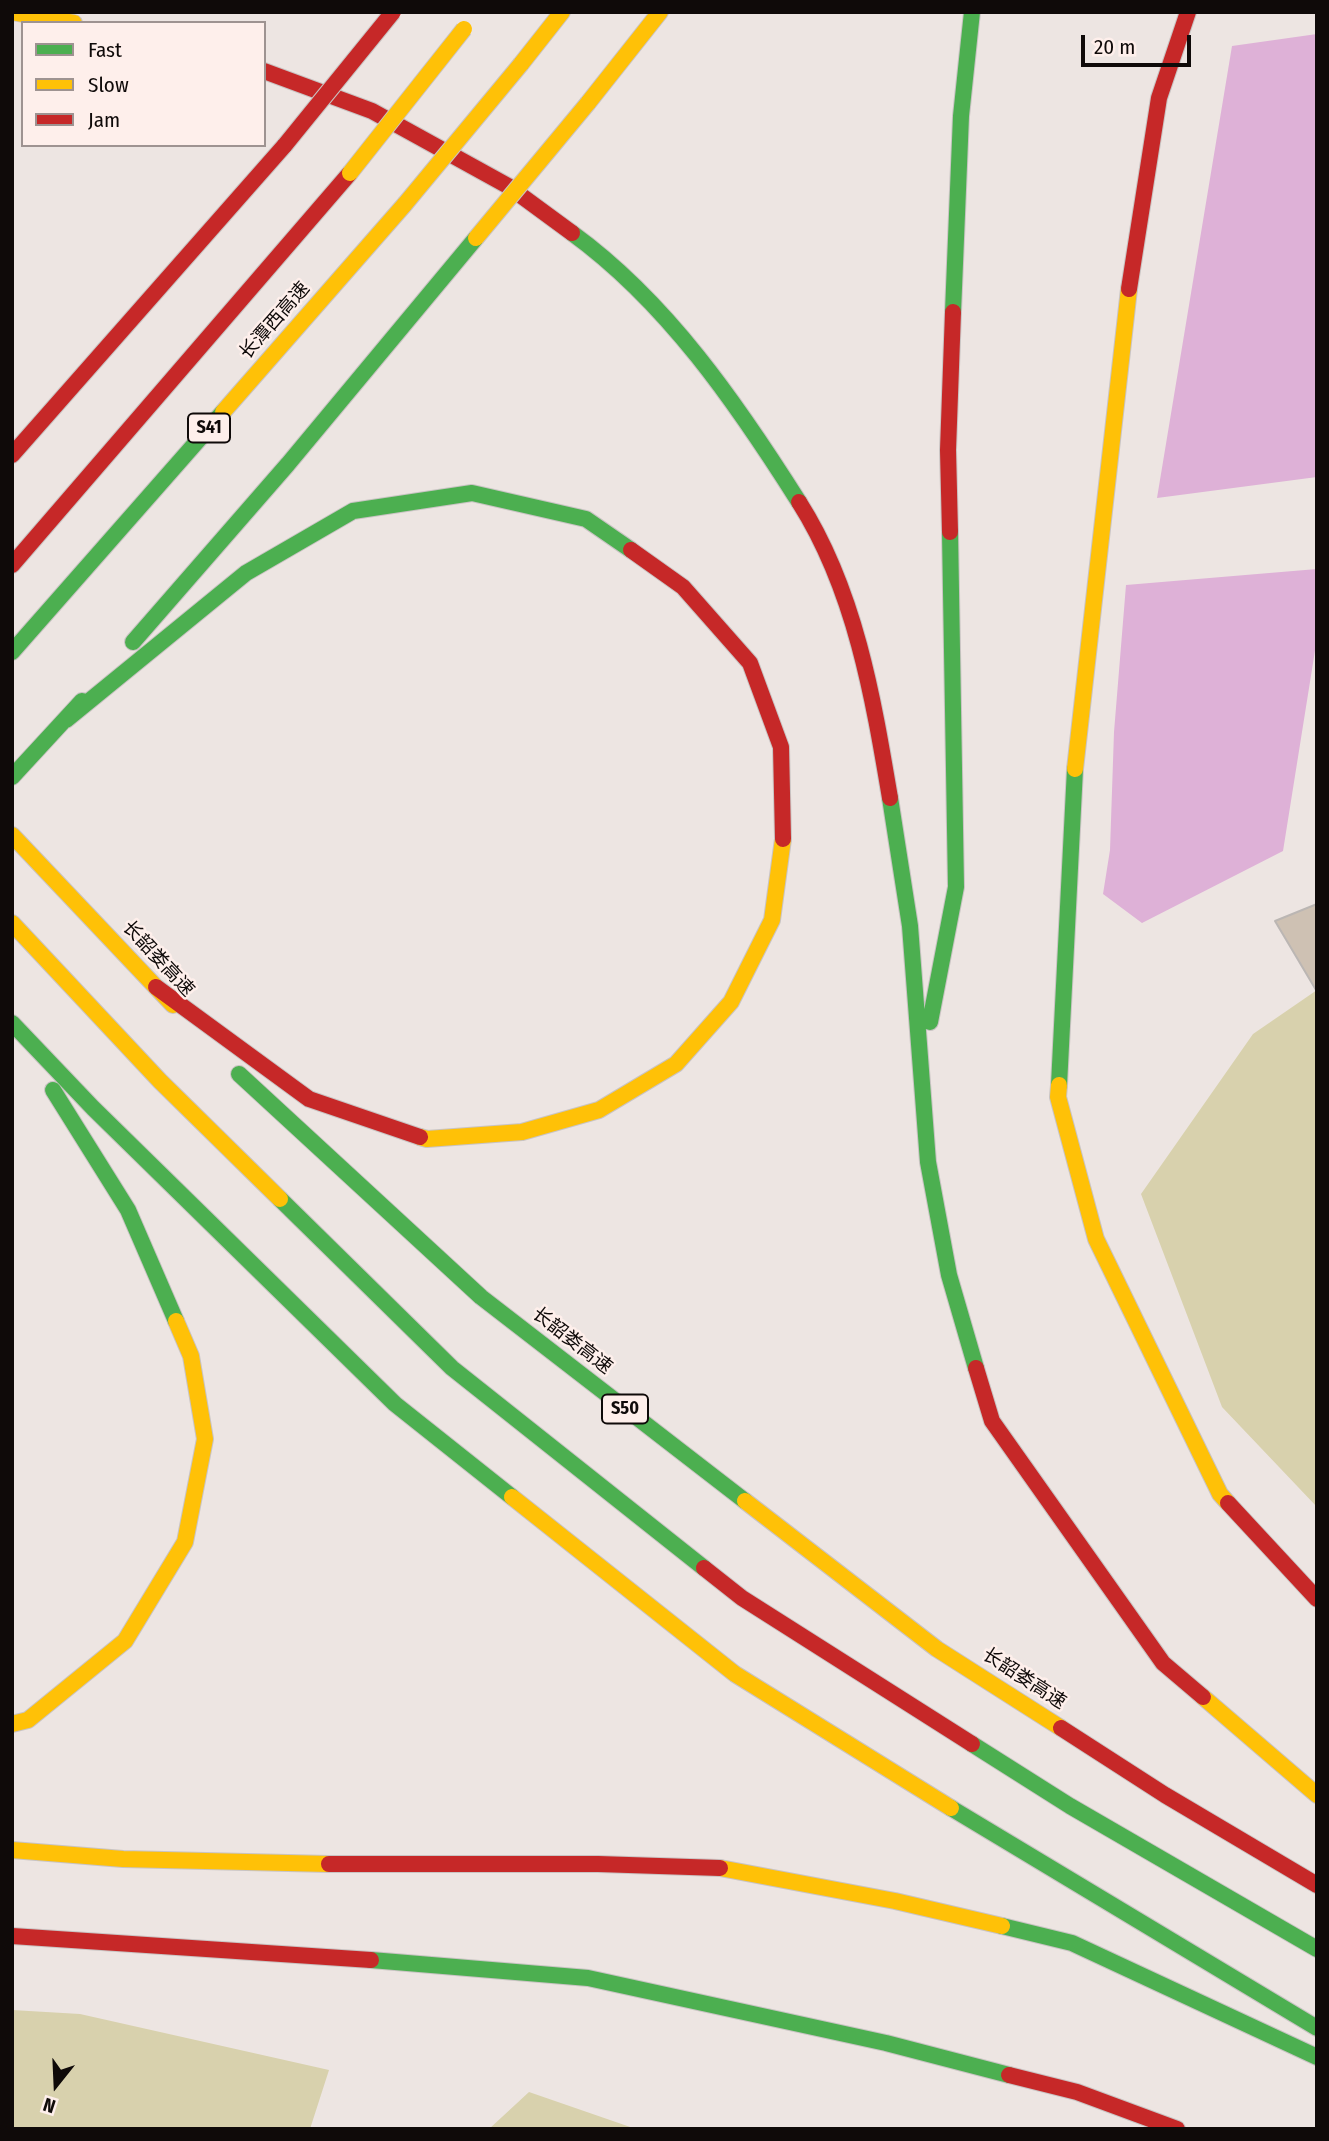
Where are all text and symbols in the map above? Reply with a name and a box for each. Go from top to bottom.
legend [21,21,266,147]
scale bar [1084,21,1194,65]
text: 20 m [1094,34,1135,60]
text: Fast [88,37,122,63]
text: Slow [88,72,129,98]
text: Jam [88,107,120,133]
street label: 长潭西高速 [235,278,315,364]
road number: S41 [188,414,230,442]
street label: 长韶娄高速 [117,916,199,1002]
street label: 长韶娄高速 [528,1303,616,1379]
road number: S50 [602,1394,648,1424]
street label: 长韶娄高速 [978,1644,1070,1714]
north arrow [21,2050,91,2120]
text: N [40,2093,58,2118]

